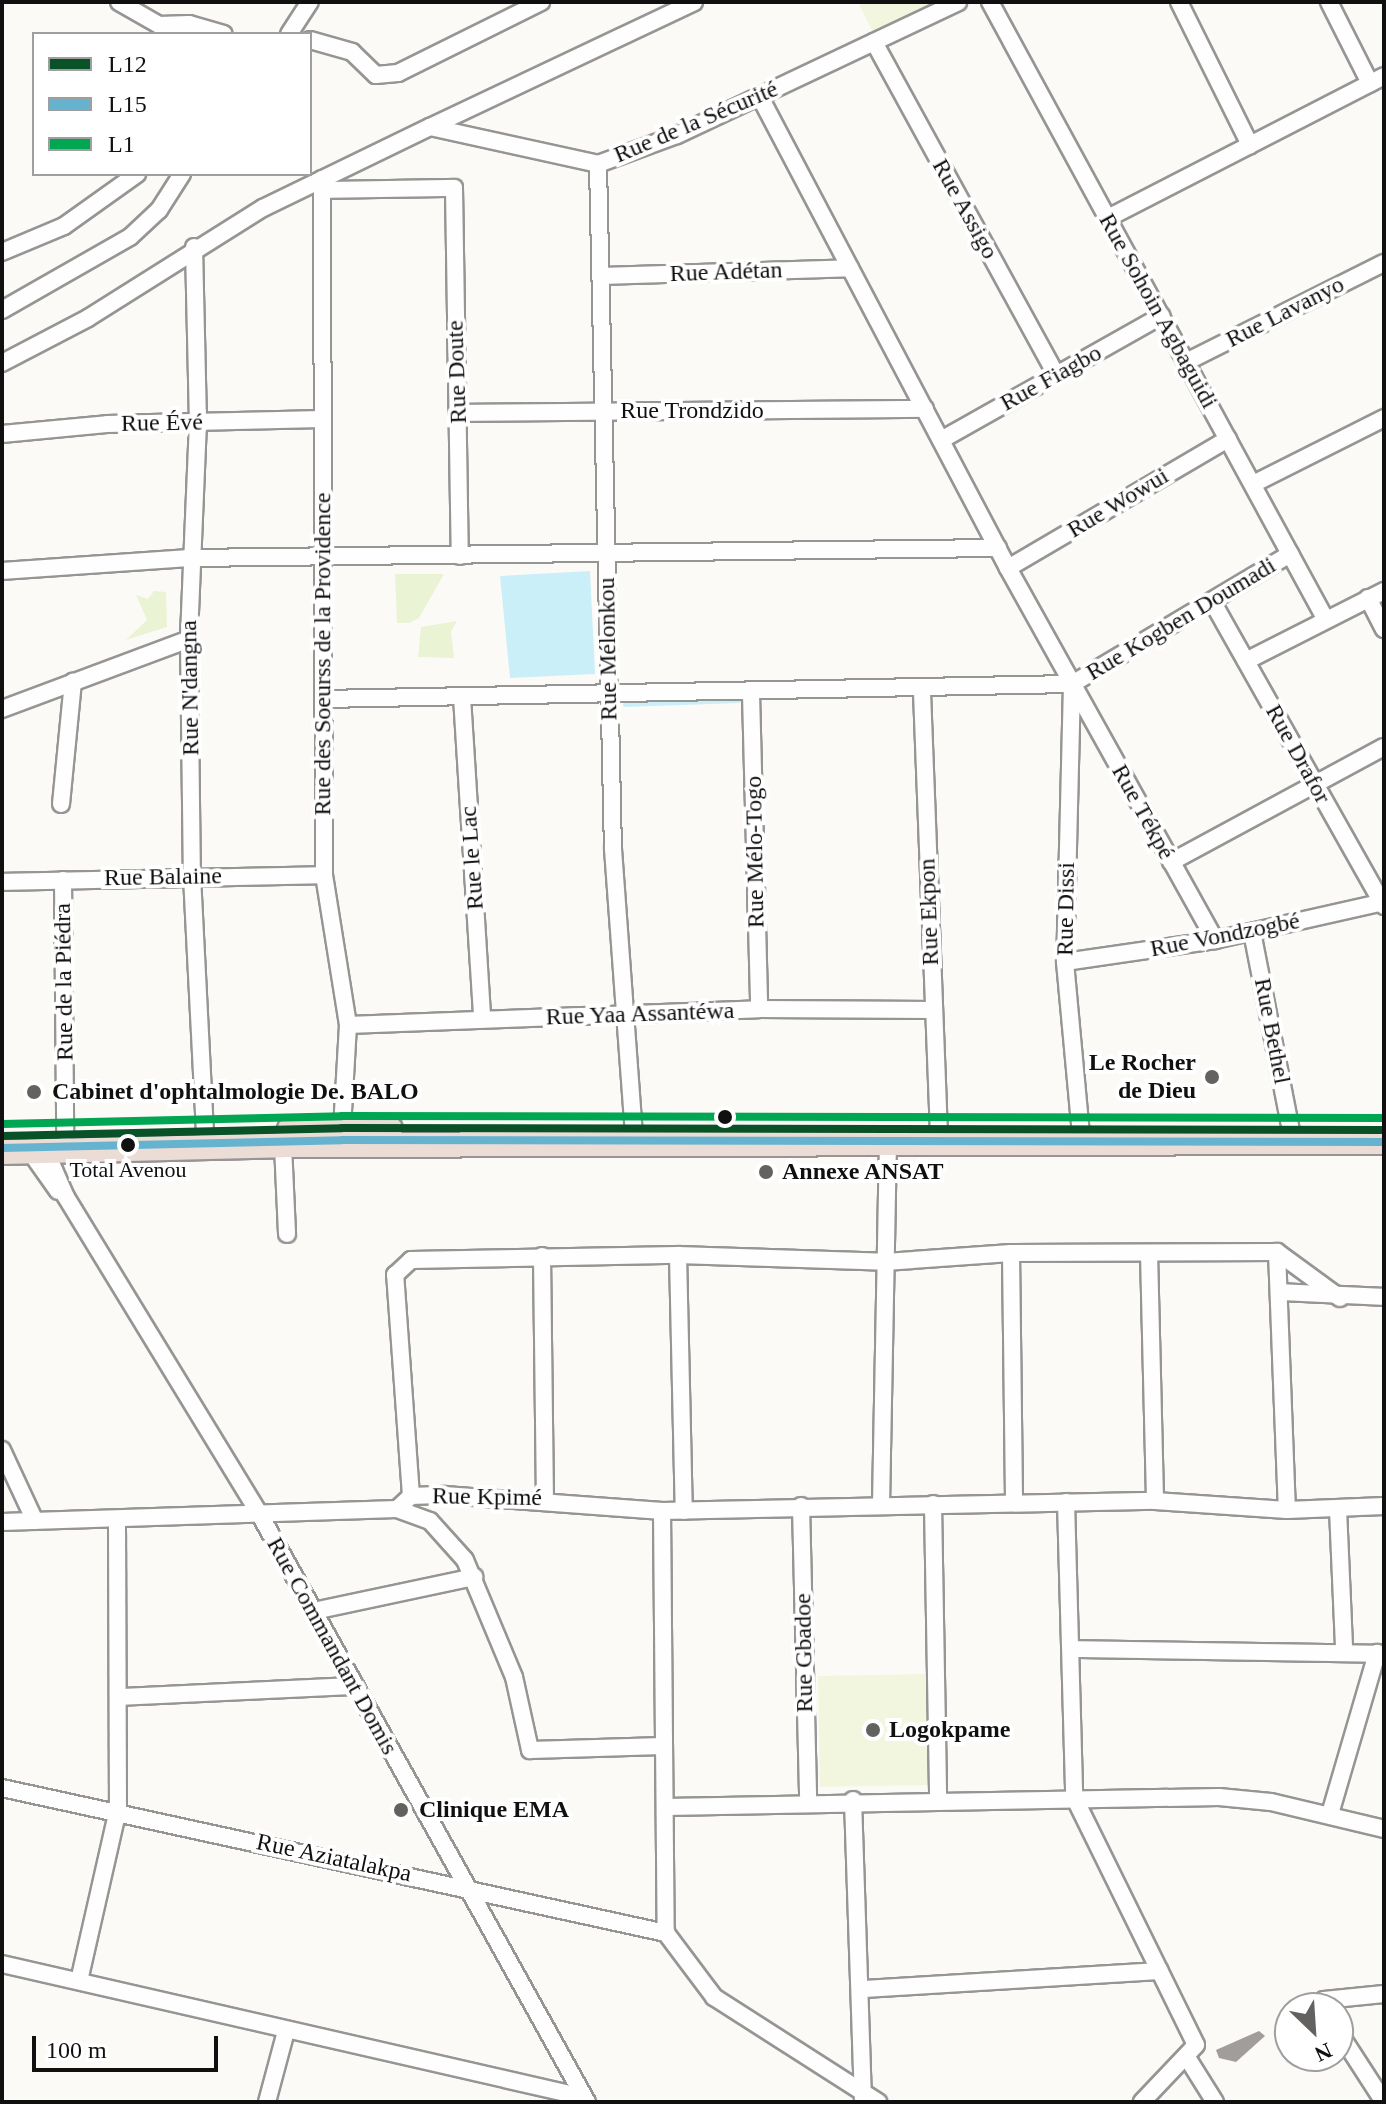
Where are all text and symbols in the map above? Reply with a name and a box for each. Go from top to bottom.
legend [32,32,312,176]
text: L12 [108,51,147,77]
street label: Rue de la Sécurité [610,75,782,169]
text: L15 [108,91,147,117]
text: L1 [108,131,135,157]
street label: Rue Assigo [925,153,1005,265]
street label: Rue Sohoin Agbaguidi [1092,208,1224,414]
street label: Rue Adétan [669,256,783,288]
street label: Rue Lavanyo [1221,270,1349,354]
street label: Rue Doute [441,320,473,424]
street label: Rue Fiagbo [995,338,1107,418]
street label: Rue Trondzido [620,397,764,425]
street label: Rue Évé [121,408,203,438]
street label: Rue Wowui [1062,461,1174,545]
street label: Rue des Soeurss de la Providence [309,492,337,816]
street label: Rue Kogben Doumadi [1081,551,1281,687]
street label: Rue Mélonkou [592,577,624,721]
street label: Rue N'dangna [174,620,206,756]
street label: Rue Drafor [1259,700,1337,808]
street label: Rue Tékpé [1105,759,1181,865]
street label: Rue Mélo-Togo [739,776,771,928]
street label: Rue le Lac [454,805,490,911]
street label: Rue Ekpon [913,858,945,966]
street label: Rue Balaine [104,862,222,892]
street label: Rue Dissi [1051,862,1081,956]
street label: Rue de la Piédra [48,903,80,1061]
street label: Rue Vondzogbé [1148,906,1302,964]
street label: Rue Bethel [1248,976,1296,1086]
street label: Rue Yaa Assantéwa [544,996,736,1032]
place label: Le Rocher de Dieu [1089,1049,1196,1105]
marker: Le Rocher de Dieu [1203,1068,1221,1086]
place label: Cabinet d'ophtalmologie De. BALO [52,1078,419,1106]
marker: Cabinet d'ophtalmologie De. BALO [23,1081,45,1103]
unlabelled marker [717,1109,733,1125]
marker: Total Avenou [120,1137,136,1153]
place label: Total Avenou [69,1157,187,1183]
place label: Annexe ANSAT [782,1158,945,1186]
marker: Annexe ANSAT [757,1163,775,1181]
street label: Rue Kpimé [432,1482,542,1512]
street label: Rue Commandant Domis [260,1532,404,1760]
street label: Rue Gbadoe [789,1593,819,1713]
place label: Logokpame [889,1716,1010,1744]
marker: Logokpame [864,1721,882,1739]
place label: Clinique EMA [419,1796,569,1824]
marker: Clinique EMA [390,1799,412,1821]
street label: Rue Aziatalakpa [253,1827,415,1889]
north arrow [1274,1992,1354,2072]
scale bar [36,2020,222,2070]
text: 100 m [46,2037,107,2063]
text: N [1311,2038,1336,2067]

